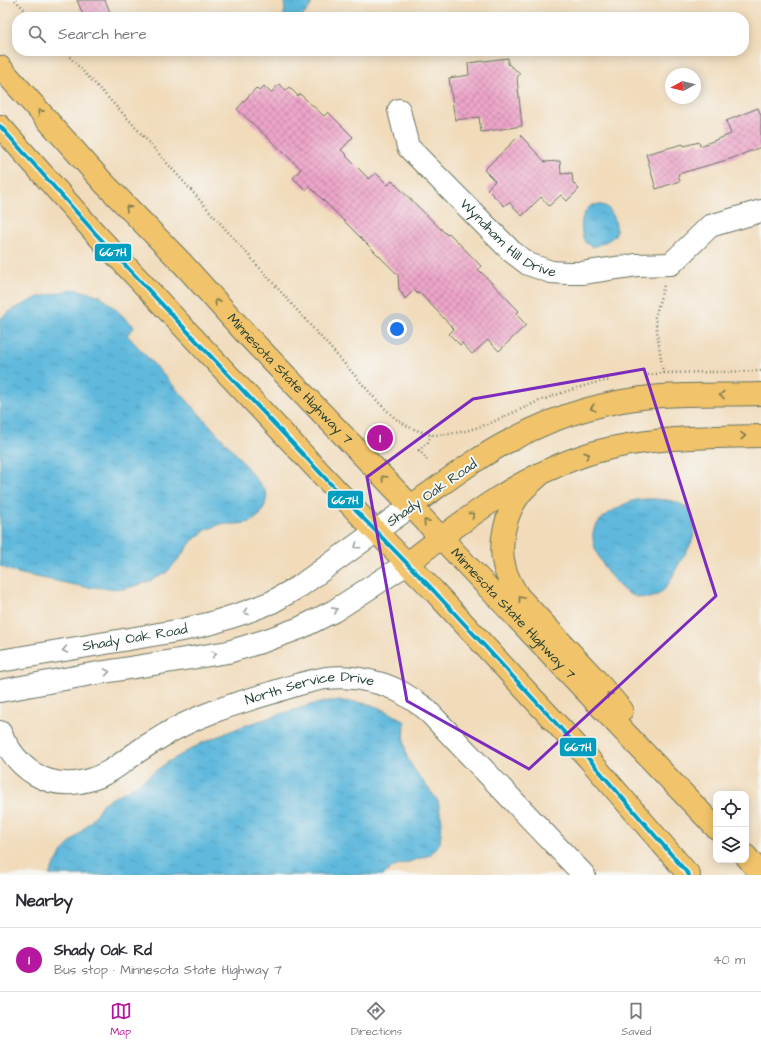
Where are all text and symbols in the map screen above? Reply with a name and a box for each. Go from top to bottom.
search box [12,12,749,56]
icon: search [26,23,48,45]
text: Search here [58,24,147,45]
north arrow [665,68,701,104]
one-way arrow [38,109,45,117]
street label: Wyndham Hill Drive [455,195,557,282]
one-way arrow [125,205,133,213]
line badge: 667H [94,243,132,262]
text: 667H [99,245,127,260]
one-way arrow [215,300,222,307]
street label: Minnesota State Highway 7 [222,309,357,450]
your location [387,319,407,339]
one-way arrow [719,391,725,399]
one-way arrow [590,403,597,412]
pin: 1 [367,423,393,453]
one-way arrow [740,432,746,440]
one-way arrow [583,451,590,460]
street label: Shady Oak Road [383,454,481,532]
one-way arrow [381,475,389,483]
line badge: 667H [327,490,364,509]
text: 667H [331,493,359,508]
one-way arrow [468,512,475,520]
one-way arrow [423,519,431,527]
one-way arrow [355,541,362,548]
street label: Minnesota State Highway 7 [446,544,580,685]
one-way arrow [519,597,526,604]
one-way arrow [331,607,338,614]
one-way arrow [243,608,250,616]
street label: Shady Oak Road [81,619,190,657]
one-way arrow [61,645,68,654]
one-way arrow [211,651,217,659]
street label: North Service Drive [243,667,377,710]
one-way arrow [104,668,110,677]
one-way arrow [607,692,614,700]
line badge: 667H [559,737,597,757]
text: 667H [564,740,592,755]
map controls [713,791,749,863]
button: locate [713,791,749,827]
button: layers [713,827,749,863]
text: Nearby [16,889,73,913]
text: Shady Oak Rd [54,940,152,961]
text: 1 [28,951,30,969]
text: 40 m [713,951,745,969]
text: Bus stop · Minnesota State Highway 7 [54,961,282,979]
tab: Map [110,1000,132,1039]
tab: Directions [351,1000,402,1039]
tab: Saved [621,1000,651,1039]

